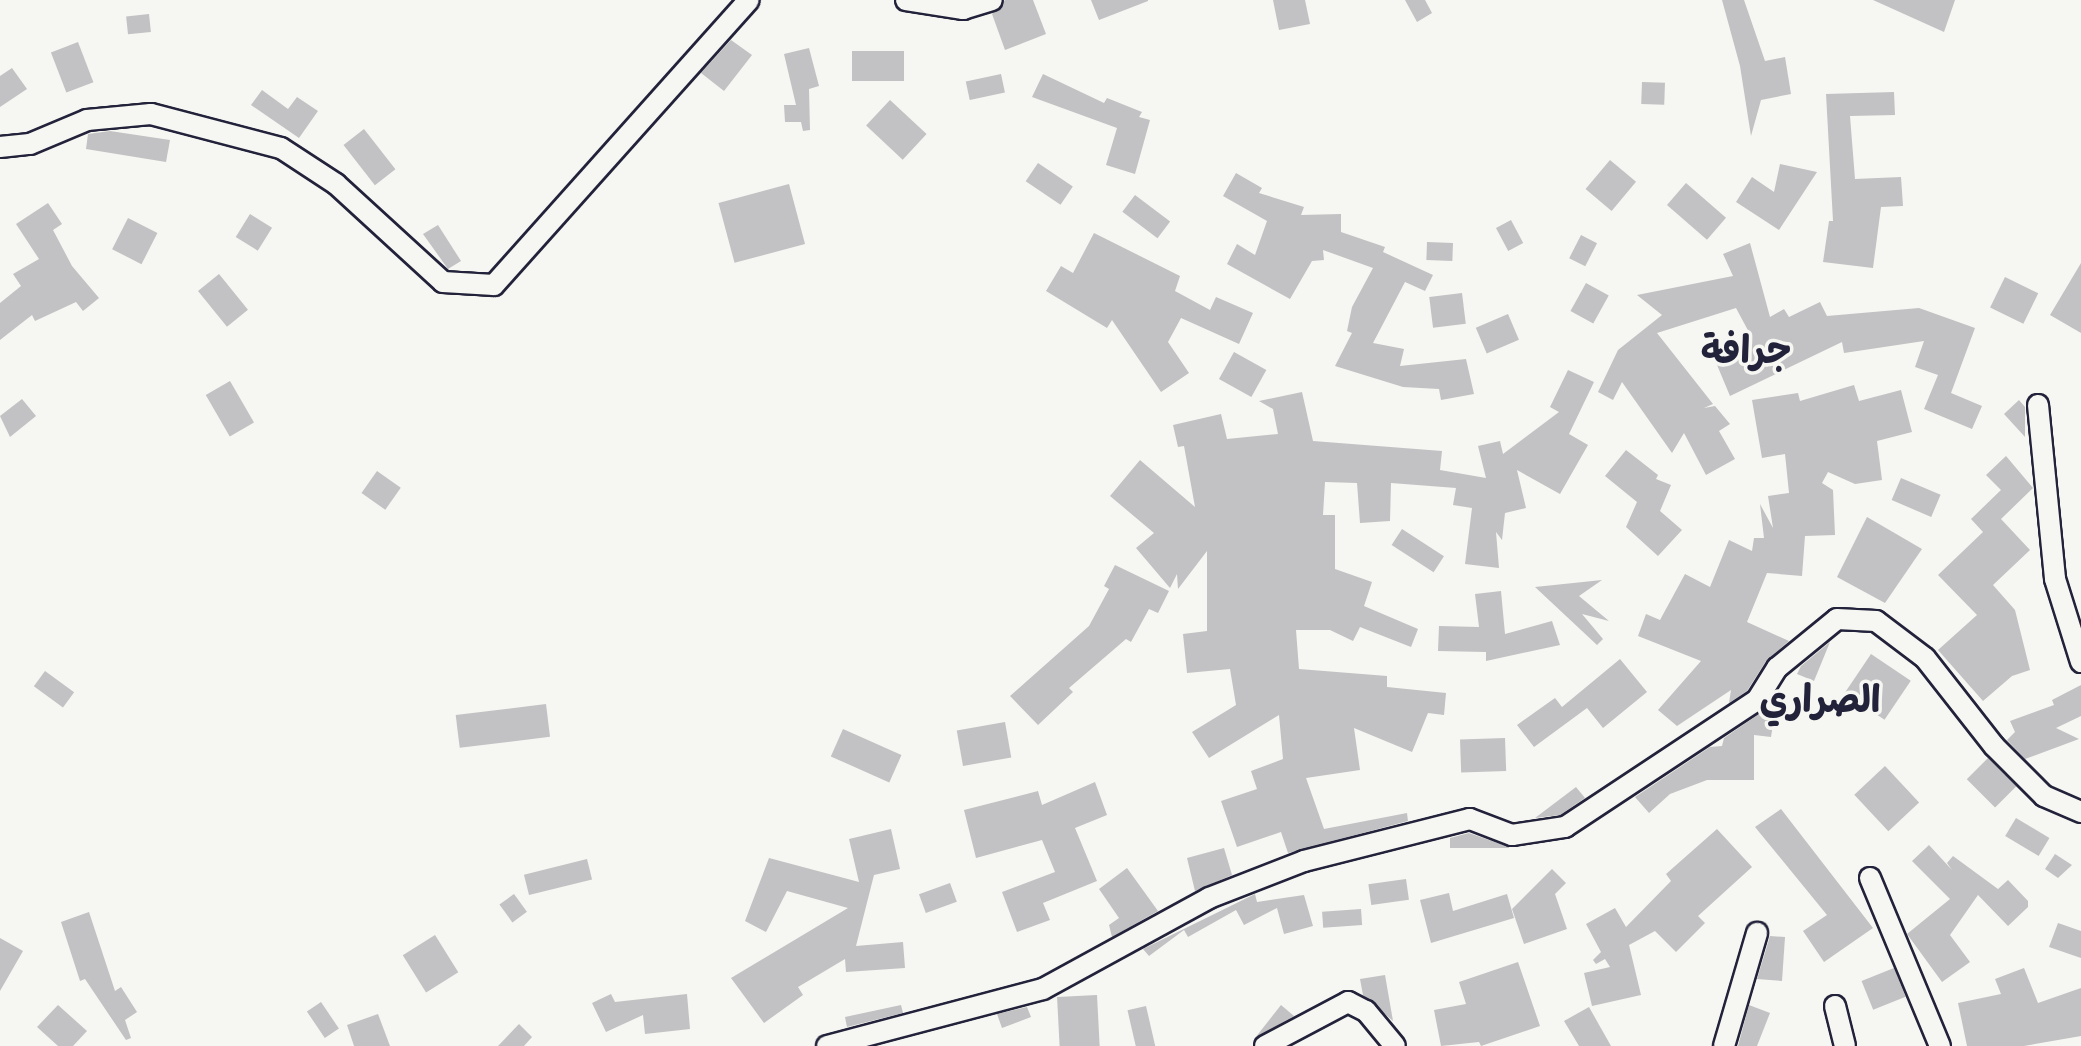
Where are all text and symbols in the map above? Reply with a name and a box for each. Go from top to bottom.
district label: جرافة [1701,328,1791,374]
district label: الصراري [1759,677,1881,723]

